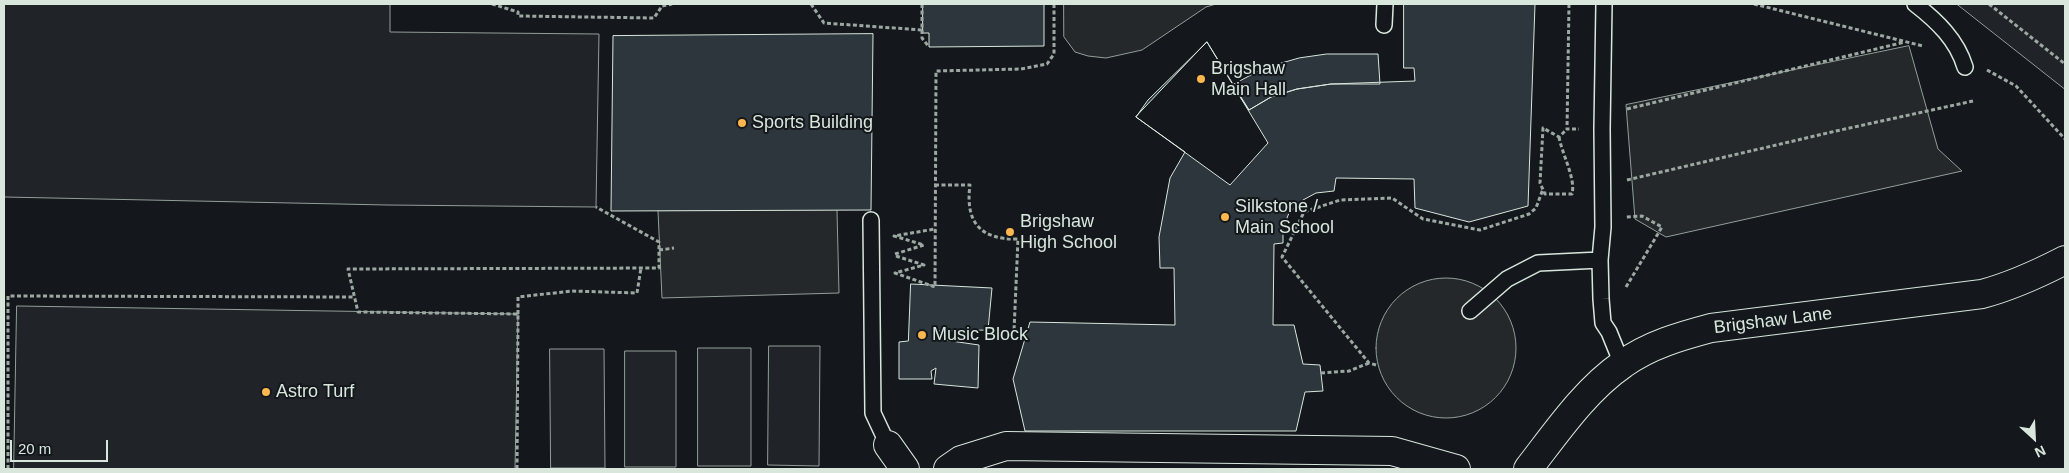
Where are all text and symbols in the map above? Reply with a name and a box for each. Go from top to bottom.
place label: Brigshaw Main Hall [1211,58,1286,100]
marker: Brigshaw Main Hall [1195,73,1207,85]
place label: Sports Building [752,112,873,134]
marker: Sports Building [736,117,748,129]
place label: Silkstone / Main School [1235,196,1334,238]
place label: Brigshaw High School [1020,211,1117,253]
marker: Silkstone / Main School [1219,211,1231,223]
marker: Brigshaw High School [1004,226,1016,238]
street label: Brigshaw Lane [1713,303,1833,339]
place label: Music Block [932,324,1028,346]
marker: Music Block [916,329,928,341]
place label: Astro Turf [276,381,354,403]
marker: Astro Turf [260,386,272,398]
north arrow [2009,413,2059,463]
scale bar [12,430,110,462]
text: 20 m [18,440,51,457]
text: N [2032,442,2048,461]

